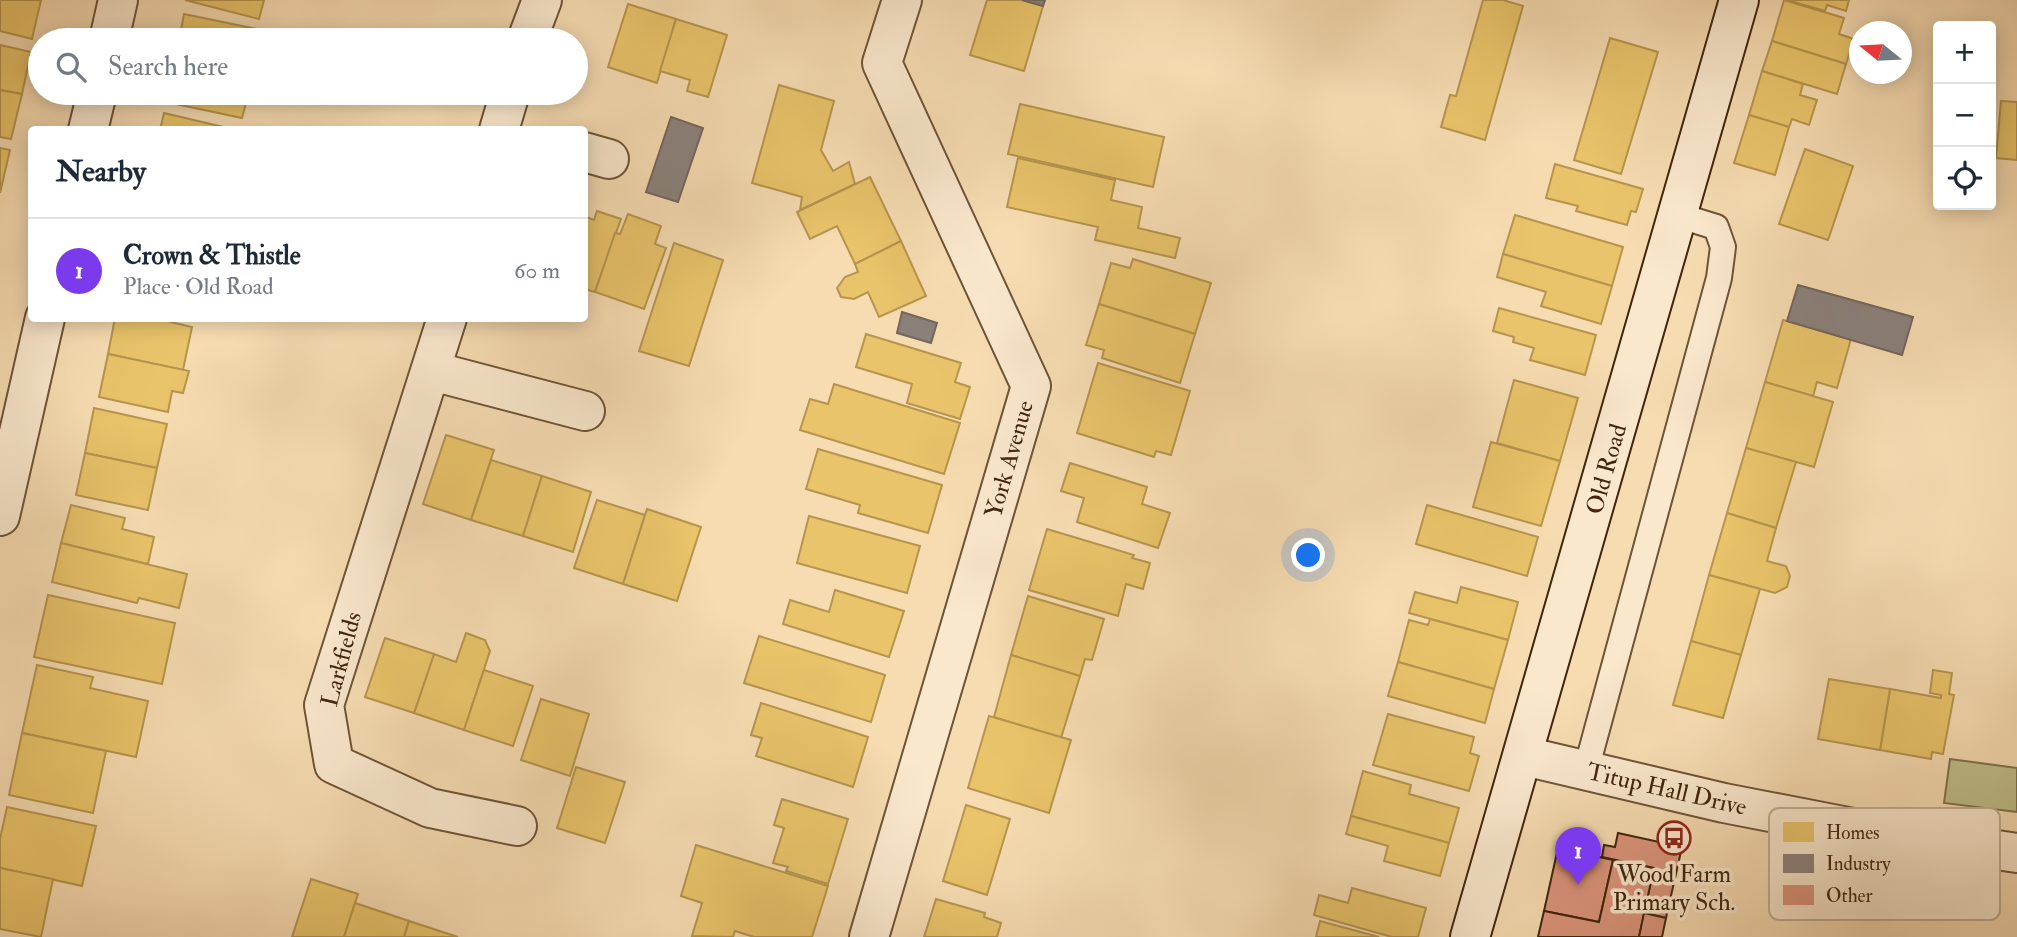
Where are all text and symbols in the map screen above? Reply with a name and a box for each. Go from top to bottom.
north arrow [1849,21,1912,84]
map controls [1933,21,1996,210]
button: + [1933,21,1996,84]
search box [28,28,588,105]
icon: search [52,48,90,86]
text: Search here [108,51,228,83]
button: − [1933,84,1996,147]
button: locate [1933,147,1996,210]
text: Nearby [56,153,146,190]
text: Crown & Thistle [123,240,301,272]
text: 1 [75,256,83,285]
text: 60 m [514,256,560,285]
text: Place · Old Road [123,272,274,301]
street label: York Avenue [978,397,1041,521]
street label: Old Road [1579,420,1634,518]
your location [1291,538,1325,572]
street label: Larkfields [314,608,369,710]
street label: Titup Hall Drive [1584,756,1750,823]
legend [1769,808,2000,920]
bus stop icon: Wood Farm Primary Sch. [1655,819,1693,857]
text: Homes [1826,821,1880,845]
pin: 1 [1555,827,1601,885]
text: Industry [1826,852,1891,876]
place label: Wood Farm Primary Sch. [1613,859,1735,918]
text: Other [1826,884,1873,908]

